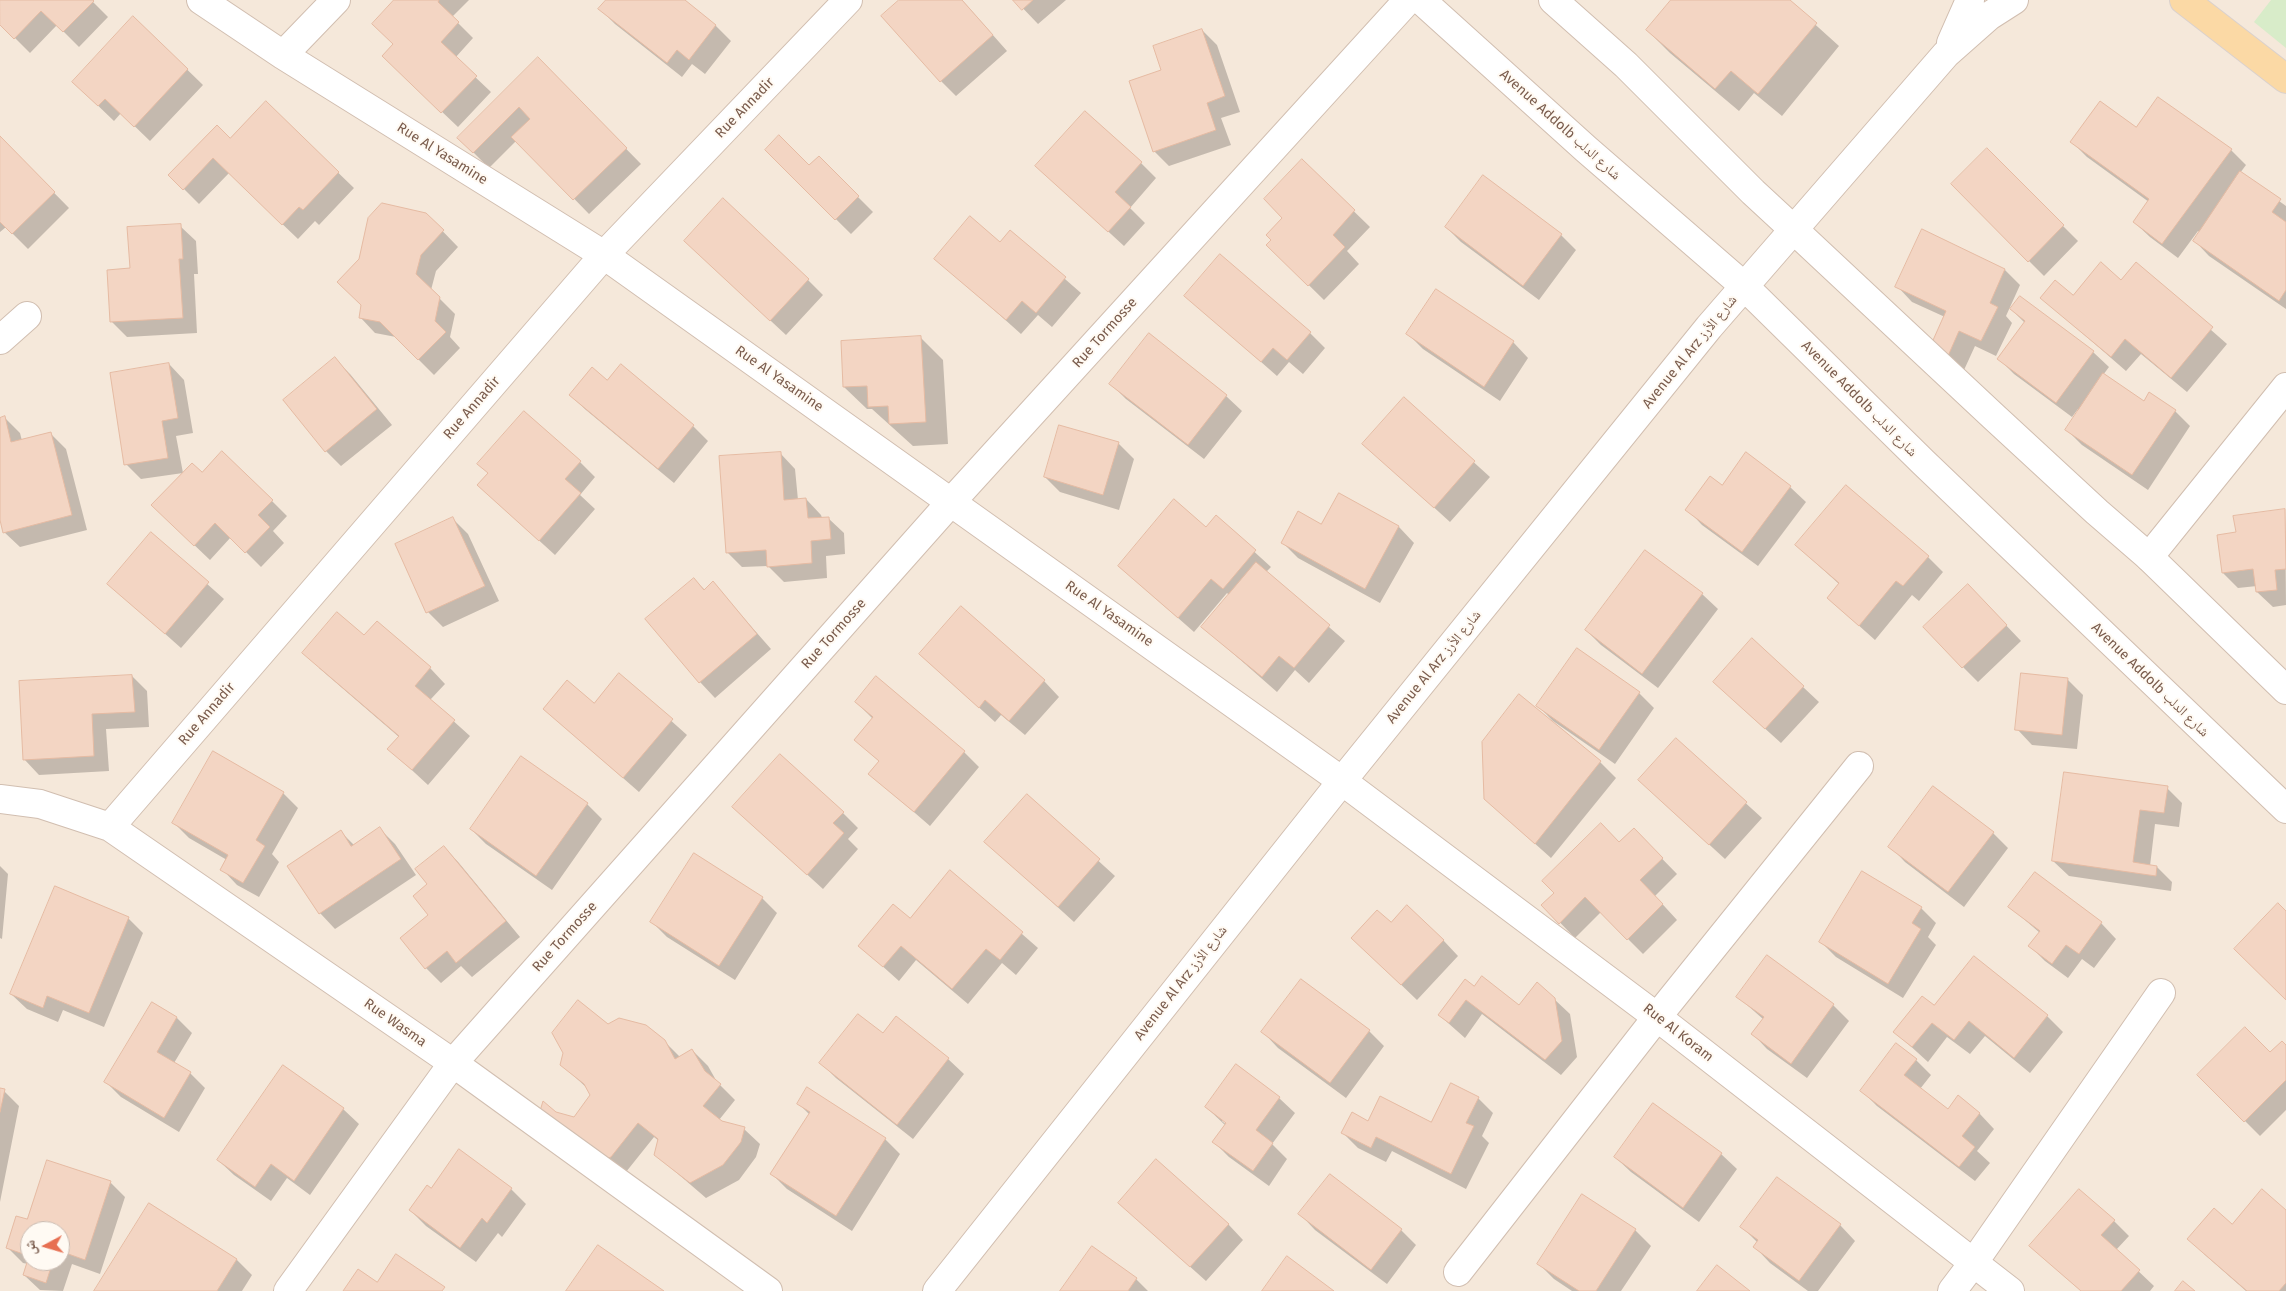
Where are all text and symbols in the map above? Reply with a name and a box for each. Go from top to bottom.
street label: Avenue Addolb شارع الدلب [1496,66,1624,184]
street label: Rue Annadir [712,74,778,142]
street label: Rue Al Yasamine [394,119,490,189]
street label: Avenue Al Arz شارع الأرز [1639,292,1741,412]
street label: Rue Tormosse [1069,294,1141,372]
street label: Avenue Addolb شارع الدلب [1798,338,1920,460]
street label: Rue Al Yasamine [732,342,826,416]
street label: Rue Annadir [440,373,504,443]
street label: Rue Al Yasamine [1062,577,1156,651]
street label: Rue Tormosse [798,595,870,673]
street label: Avenue Al Arz شارع الأرز [1383,607,1485,727]
street label: Avenue Addolb شارع الدلب [2088,619,2212,741]
street label: Rue Annadir [175,679,239,749]
street label: Rue Tormosse [529,898,601,976]
street label: Avenue Al Arz شارع الأرز [1131,922,1231,1044]
street label: Rue Wasma [360,995,430,1051]
street label: Rue Al Koram [1640,1000,1716,1066]
north arrow [20,1221,70,1271]
text: ش [21,1239,40,1256]

